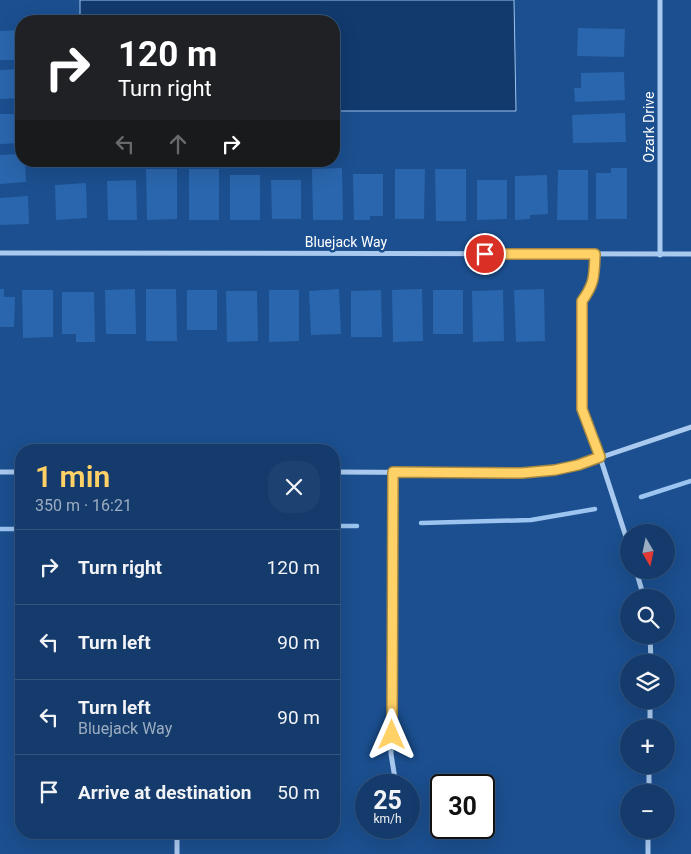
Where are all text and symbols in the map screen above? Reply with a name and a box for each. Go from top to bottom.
text: 120 m [118,34,217,75]
icon: right [35,35,100,100]
text: Turn right [118,76,212,101]
street label: Ozark Drive [641,92,657,162]
icon: left [111,130,139,158]
icon: ahead [164,130,192,158]
icon: right [217,130,245,158]
pin [464,233,506,275]
street label: Bluejack Way [305,234,388,250]
icon: arrive [471,240,499,268]
text: 1 min [35,459,110,494]
button: close [268,461,320,513]
text: 350 m · 16:21 [35,496,132,515]
north arrow [620,524,675,579]
map controls [620,524,675,839]
icon: right [35,553,63,581]
text: Turn right [78,556,162,579]
text: 120 m [267,556,320,579]
button: search [620,589,675,644]
icon: left [35,628,63,656]
text: Turn left [78,631,151,654]
text: 90 m [277,631,320,654]
button: layers [620,654,675,709]
text: Turn left [78,696,151,719]
icon: left [35,703,63,731]
text: 90 m [277,706,320,729]
position arrow [365,708,417,760]
text: Bluejack Way [78,719,172,738]
button: + [620,719,675,774]
speed limit sign: 30 [430,774,495,839]
icon: arrive [35,778,63,806]
text: Arrive at destination [78,781,251,804]
text: 50 m [277,781,320,804]
button: − [620,784,675,839]
text: 25 [373,786,402,815]
text: km/h [373,812,402,826]

